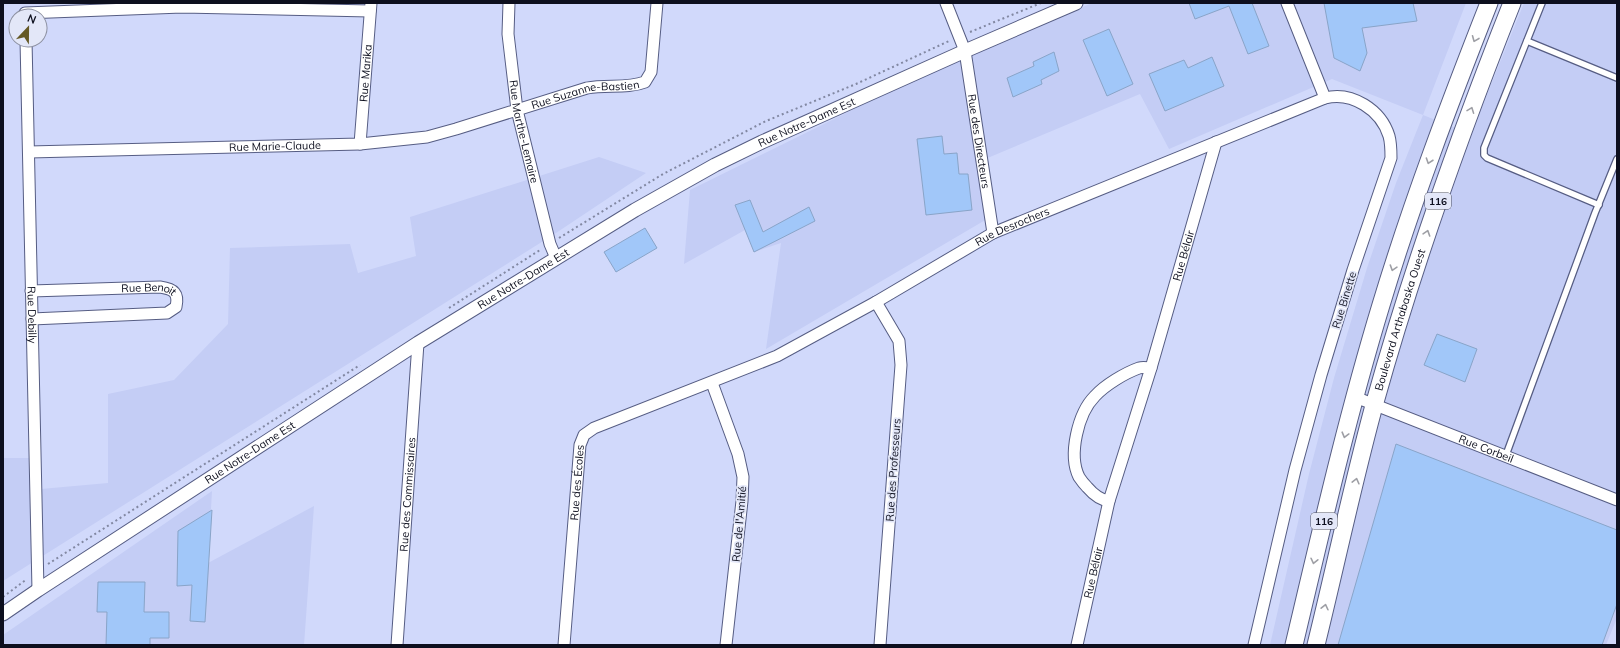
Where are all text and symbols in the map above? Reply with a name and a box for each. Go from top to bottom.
north arrow [8,8,48,48]
text: N [25,11,38,27]
one-way arrow [1471,36,1479,43]
street label: Rue Marika [356,44,375,103]
street label: Rue Suzanne-Bastien [529,77,641,112]
street label: Rue Marthe-Lemaire [507,79,542,185]
street label: Rue des Directeurs [965,93,993,190]
street label: Rue Notre-Dame Est [756,94,857,150]
one-way arrow [1466,107,1474,114]
street label: Rue Marie-Claude [229,138,321,154]
one-way arrow [1425,157,1433,164]
road number: 116 [1425,193,1451,209]
street label: Rue Desrochers [972,204,1051,249]
street label: Rue Bélair [1169,229,1197,283]
one-way arrow [1422,229,1431,236]
street label: Rue Notre-Dame Est [475,245,572,312]
street label: Boulevard Arthabaska Ouest [1372,247,1428,392]
one-way arrow [1389,265,1397,272]
street label: Rue Binette [1329,270,1359,330]
street label: Rue Benoit [121,280,180,298]
street label: Rue Debilly [24,286,40,344]
street label: Rue Notre-Dame Est [202,418,298,487]
street label: Rue des Professeurs [882,418,904,522]
one-way arrow [1341,431,1350,438]
street label: Rue Corbeil [1457,431,1516,466]
street label: Rue des Commissaires [397,437,418,552]
street label: Rue des Écoles [567,444,587,521]
one-way arrow [1351,477,1359,484]
street label: Rue de l'Amitié [729,485,749,563]
road number: 116 [1311,513,1337,529]
street label: Rue Bélair [1081,546,1106,600]
one-way arrow [1311,558,1319,564]
one-way arrow [1321,604,1329,610]

